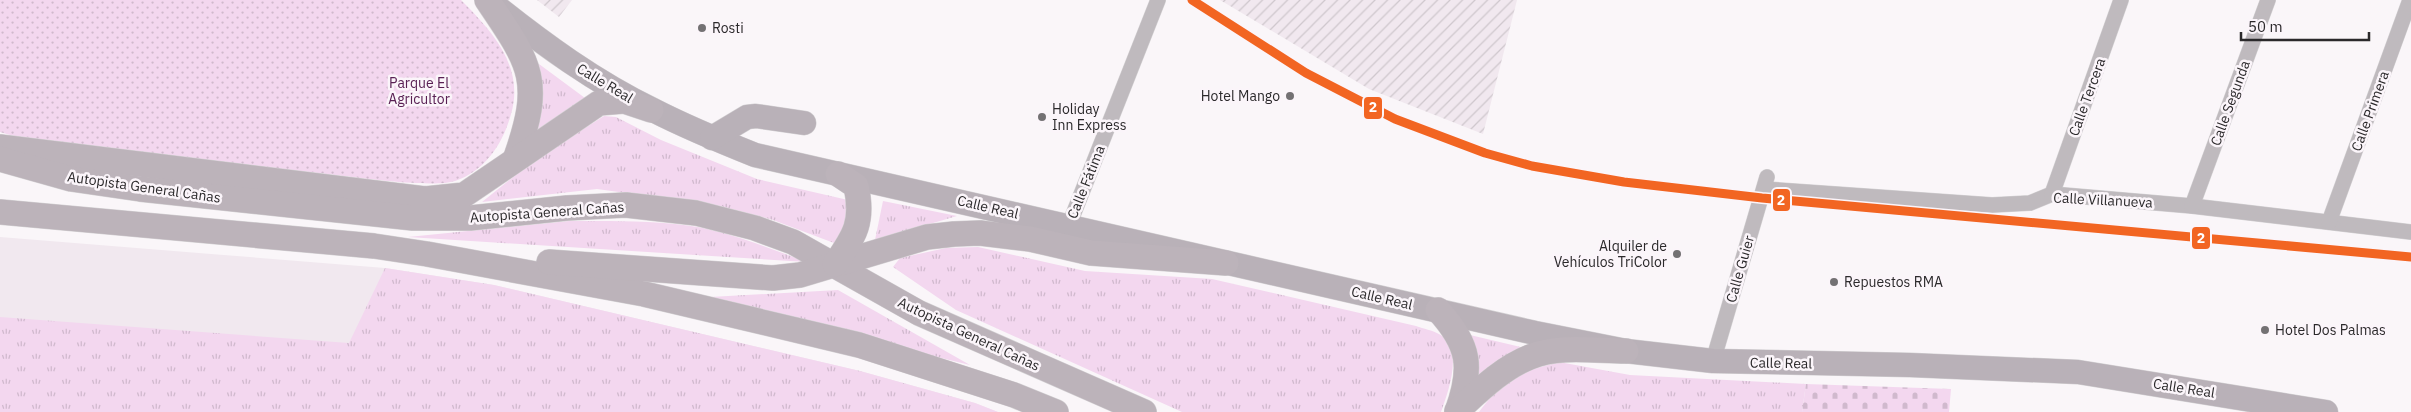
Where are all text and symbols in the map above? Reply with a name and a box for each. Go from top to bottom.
scale bar [2241,10,2368,42]
text: 50 m [2248,17,2283,36]
place label: Rosti [712,19,744,37]
marker: Rosti [696,22,708,34]
street label: Calle Tercera [2065,55,2110,138]
street label: Calle Segunda [2206,57,2254,148]
street label: Calle Real [574,59,637,107]
street label: Calle Primera [2347,68,2393,154]
park label: Parque El Agricultor [388,74,450,108]
place label: Hotel Mango [1201,87,1280,105]
marker: Hotel Mango [1284,90,1296,102]
line badge: 2 [1363,96,1383,120]
text: 2 [1369,98,1377,116]
place label: Holiday Inn Express [1052,100,1127,134]
marker: Holiday Inn Express [1036,111,1048,123]
street label: Calle Fátima [1063,142,1109,221]
street label: Autopista General Cañas [66,167,222,207]
line badge: 2 [1772,188,1791,212]
street label: Calle Villanueva [2053,188,2154,212]
street label: Calle Real [956,191,1021,223]
text: 2 [1777,191,1785,209]
street label: Autopista General Cañas [469,198,625,226]
line badge: 2 [2191,226,2211,250]
text: 2 [2197,229,2205,247]
street label: Calle Guier [1722,233,1758,305]
place label: Alquiler de Vehículos TriColor [1554,237,1667,271]
marker: Alquiler de Vehículos TriColor [1671,248,1683,260]
place label: Repuestos RMA [1844,273,1943,291]
marker: Repuestos RMA [1828,276,1840,288]
street label: Calle Real [1350,282,1415,314]
street label: Autopista General Cañas [895,293,1043,375]
place label: Hotel Dos Palmas [2275,321,2386,339]
marker: Hotel Dos Palmas [2259,324,2271,336]
street label: Calle Real [1750,353,1813,373]
street label: Calle Real [2152,374,2216,402]

